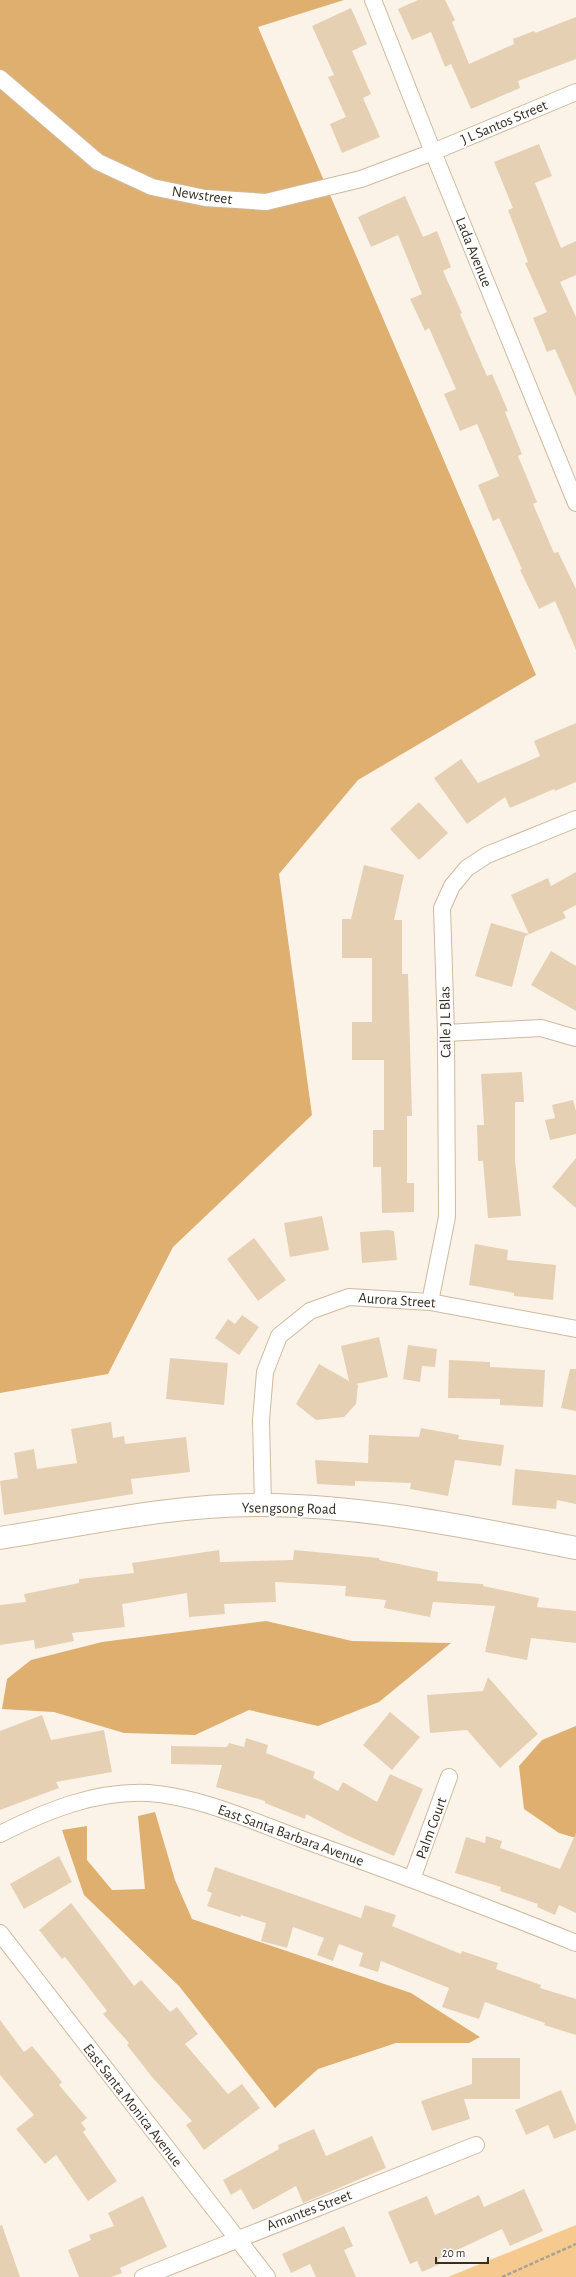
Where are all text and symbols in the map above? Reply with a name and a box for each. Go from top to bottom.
street label: J L Santos Street [459,97,550,147]
street label: Newstreet [171,184,233,207]
street label: Lada Avenue [453,215,494,289]
street label: Calle J L Blas [437,986,454,1058]
street label: Aurora Street [358,1290,436,1311]
street label: Ysengsong Road [241,1500,337,1517]
street label: Palm Court [413,1795,450,1861]
street label: East Santa Barbara Avenue [216,1802,366,1869]
street label: East Santa Monica Avenue [80,2041,185,2169]
street label: Amantes Street [265,2187,354,2234]
scale bar [436,2239,488,2265]
text: 20 m [442,2247,465,2259]

